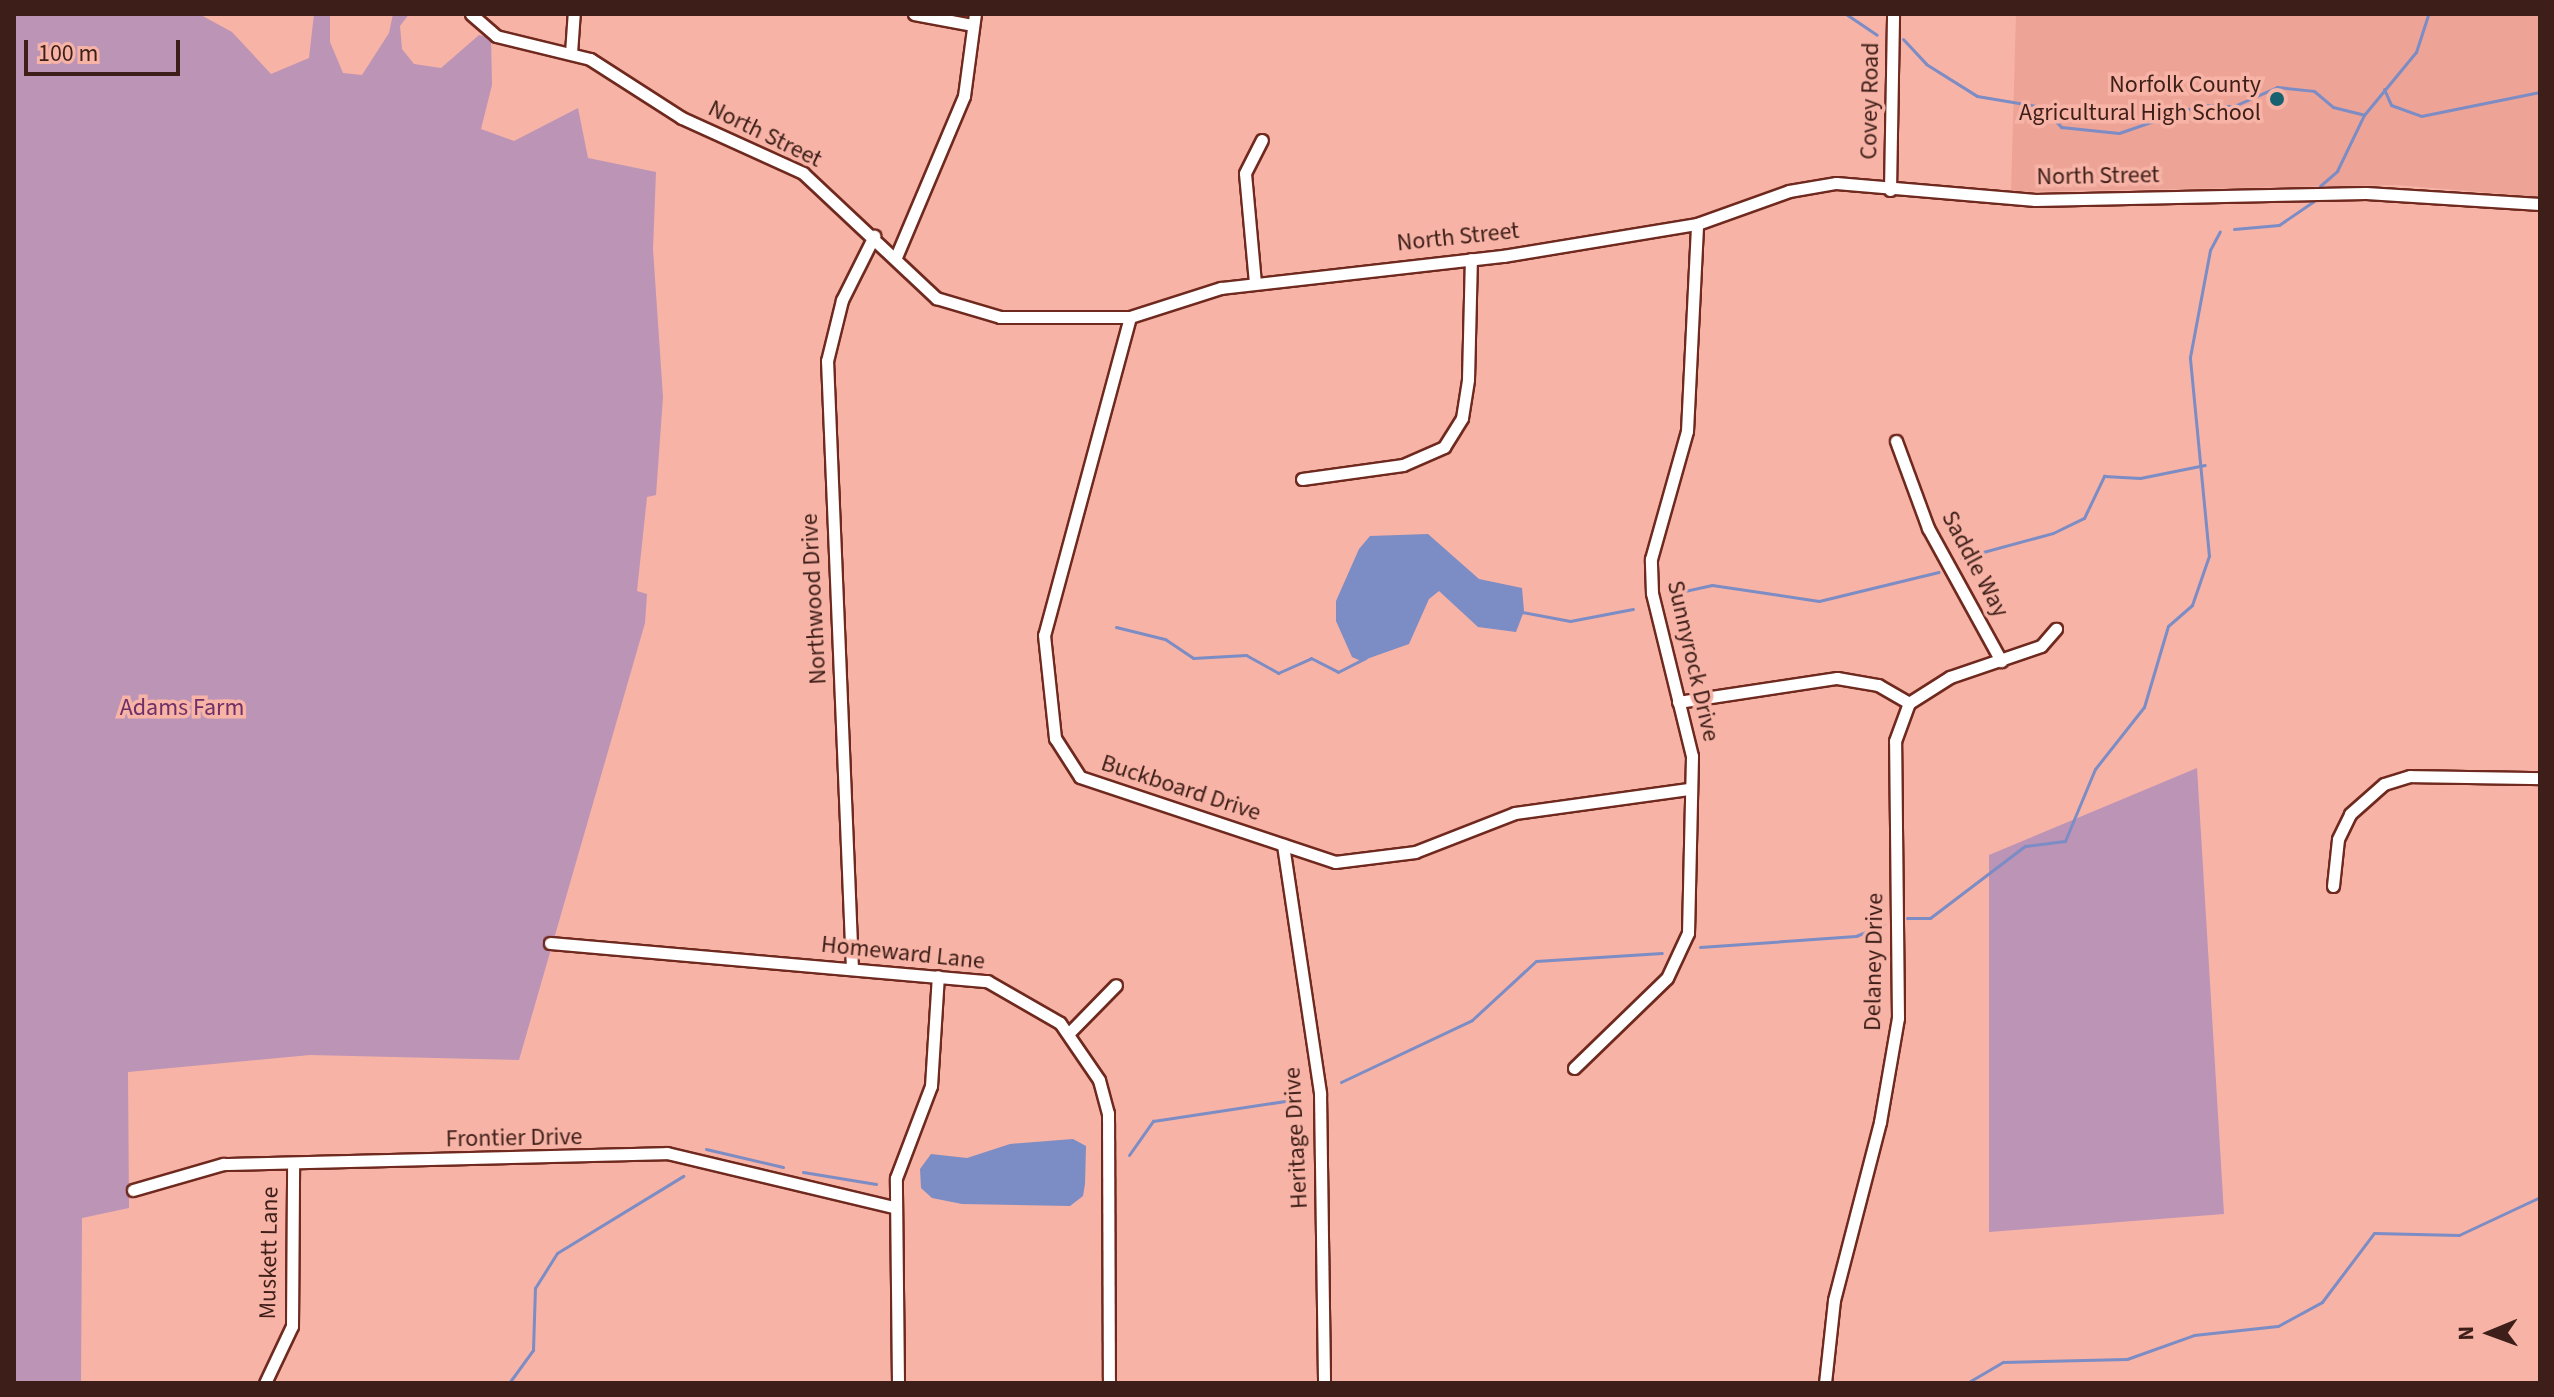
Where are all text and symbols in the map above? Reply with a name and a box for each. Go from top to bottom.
scale bar [28,24,184,74]
text: 100 m [38,36,98,71]
street label: Covey Road [1855,42,1885,160]
place label: Norfolk County Agricultural High School [2019,71,2261,127]
marker: Norfolk County Agricultural High School [2268,90,2286,108]
street label: North Street [703,94,827,174]
street label: North Street [2036,161,2160,191]
street label: North Street [1395,216,1521,258]
street label: Saddle Way [1935,506,2015,622]
street label: Northwood Drive [795,513,833,685]
street label: Sunnyrock Drive [1661,578,1725,744]
park label: Adams Farm [120,694,244,722]
street label: Buckboard Drive [1097,749,1265,827]
street label: Delaney Drive [1858,893,1890,1031]
street label: Homeward Lane [820,930,986,976]
street label: Heritage Drive [1278,1066,1314,1210]
street label: Frontier Drive [445,1122,583,1154]
street label: Muskett Lane [253,1186,285,1320]
north arrow [2450,1293,2530,1373]
text: N [2450,1326,2482,1341]

